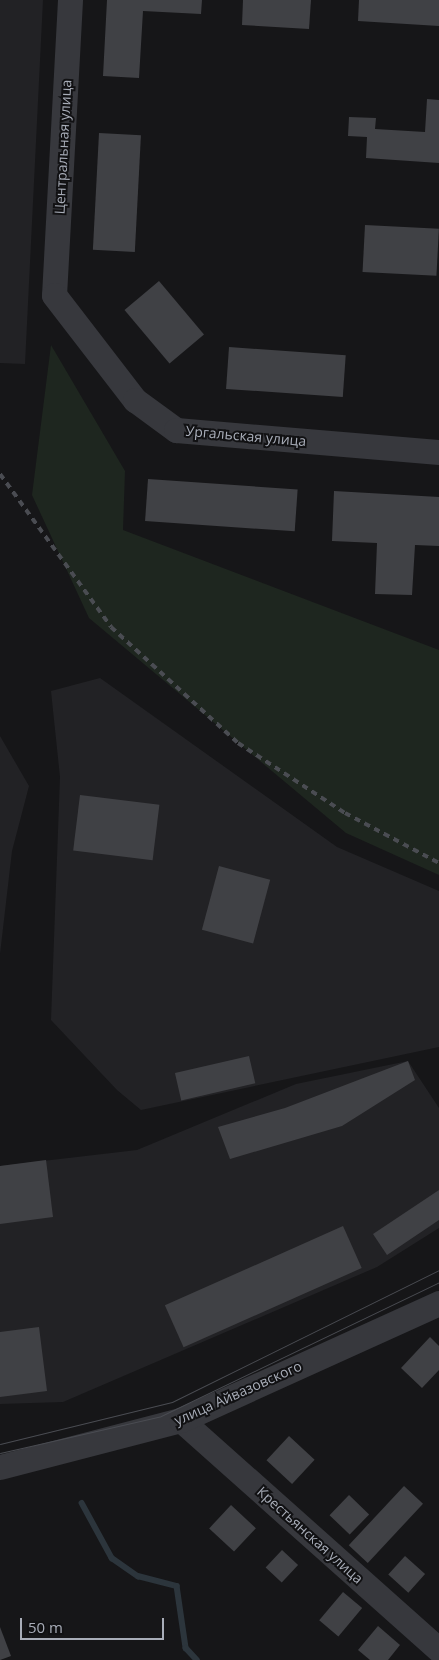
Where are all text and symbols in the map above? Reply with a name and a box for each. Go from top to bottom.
street label: Центральная улица [51,79,75,215]
street label: Ургальская улица [185,422,307,450]
street label: улица Айвазовского [172,1357,304,1429]
street label: Крестьянская улица [254,1483,366,1587]
scale bar [22,1608,166,1640]
text: 50 m [28,1617,63,1637]

